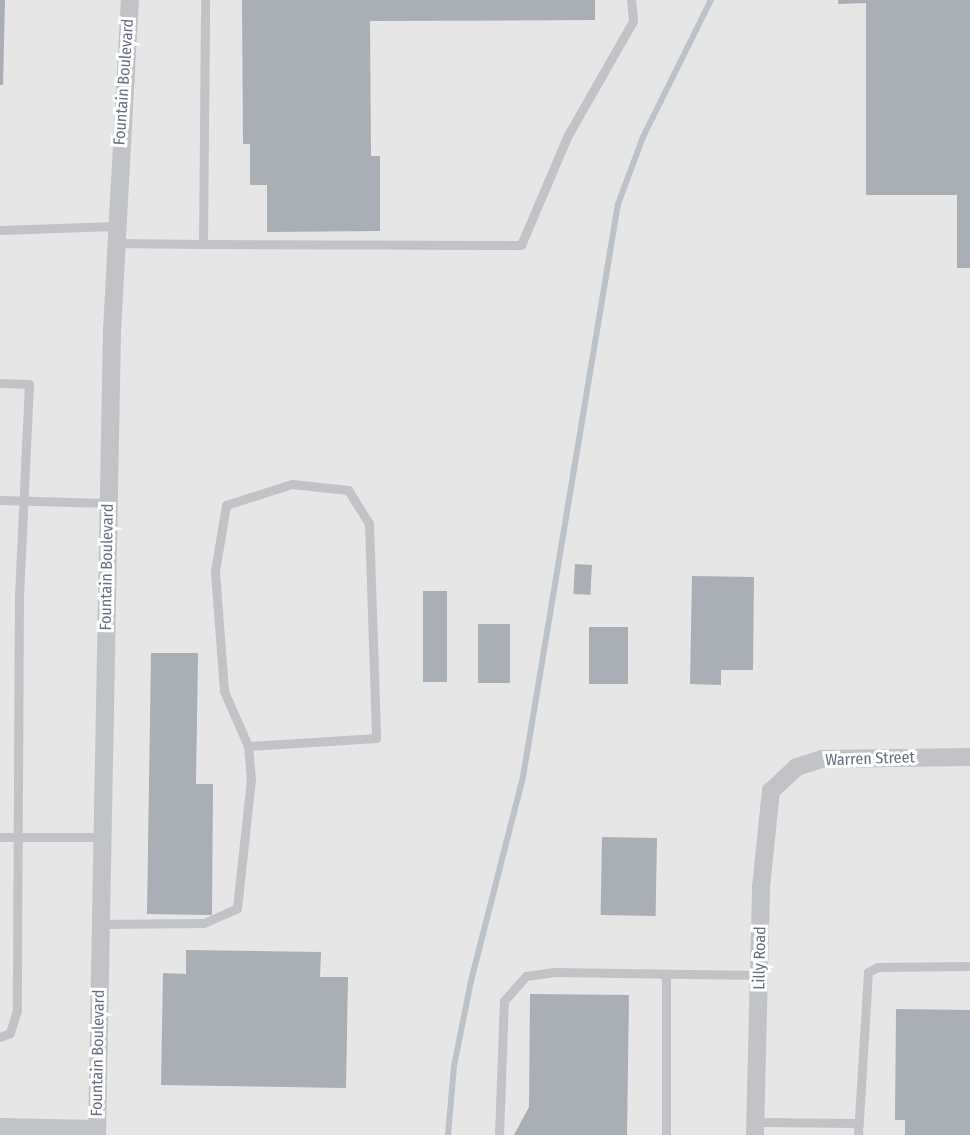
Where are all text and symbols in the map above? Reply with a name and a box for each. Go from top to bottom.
street label: Fountain Boulevard [110,18,138,146]
street label: Fountain Boulevard [96,503,118,631]
street label: Warren Street [825,748,915,770]
street label: Lilly Road [750,926,770,990]
street label: Fountain Boulevard [87,989,109,1117]

